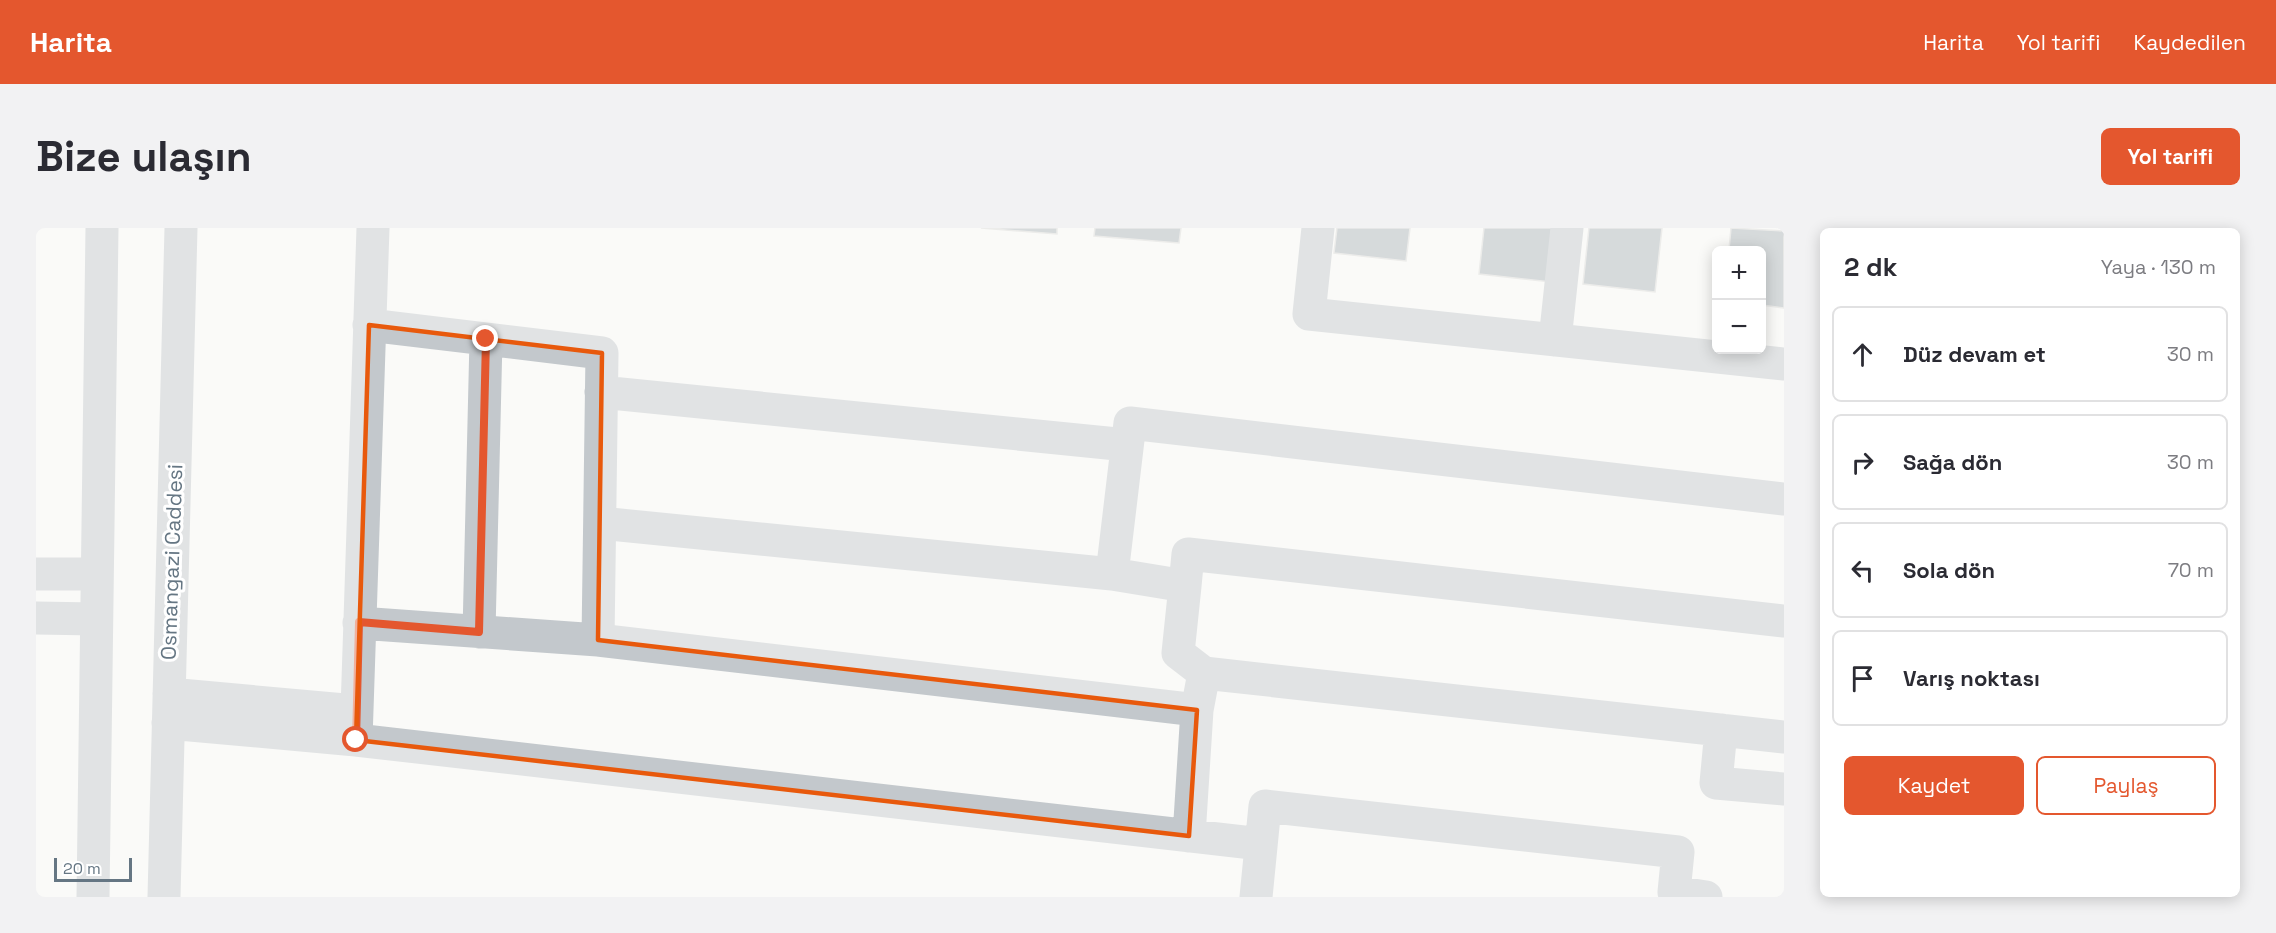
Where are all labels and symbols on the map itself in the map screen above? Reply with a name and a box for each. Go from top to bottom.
route end [472,325,498,351]
street label: Osmangazi Caddesi [155,464,188,660]
route start [342,726,368,752]
scale bar [54,855,132,882]

